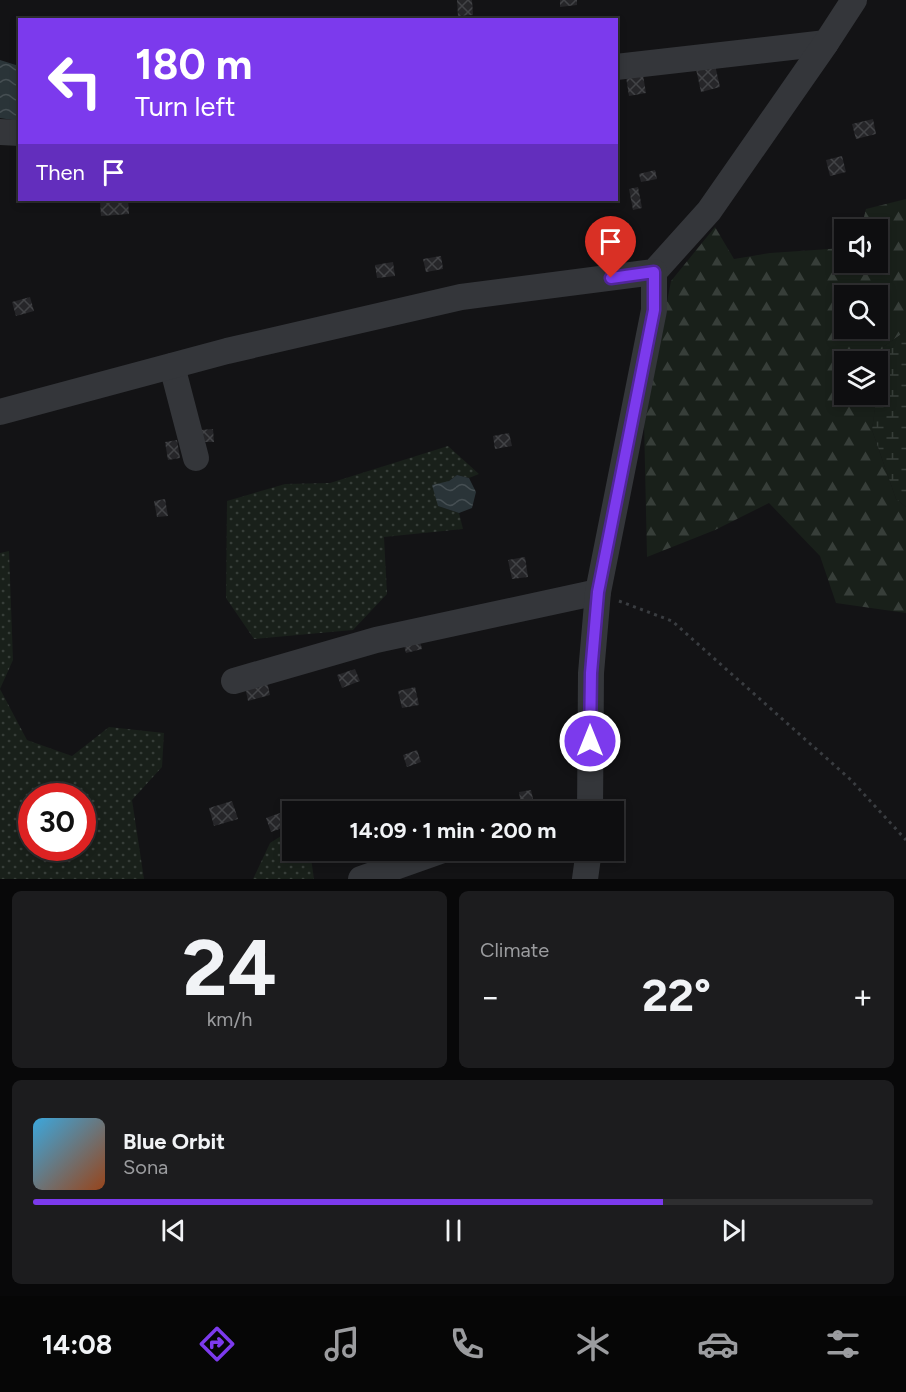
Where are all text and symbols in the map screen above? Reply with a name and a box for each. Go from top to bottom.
text: 180 m [135,39,252,90]
icon: left [36,42,114,120]
text: Turn left [135,90,235,123]
icon: arrive [97,156,130,189]
text: Then [36,159,85,186]
pin [585,216,636,278]
map controls [834,219,888,405]
button: sound [834,219,888,273]
icon: arrive [594,225,627,258]
button: search [834,285,888,339]
button: layers [834,351,888,405]
position arrow [558,709,622,773]
speed limit sign: 30 [18,783,96,861]
text: 14:09 · 1 min · 200 m [350,817,556,844]
text: 24 [182,921,277,1015]
text: Climate [480,938,549,962]
text: 22° [642,968,711,1022]
text: − [480,977,501,1016]
text: + [852,977,873,1016]
text: km/h [207,1007,252,1031]
text: Blue Orbit [123,1128,225,1155]
text: Sona [123,1155,168,1179]
icon: previous [157,1214,190,1247]
icon: pause [437,1214,470,1247]
icon: next [717,1214,750,1247]
icon: directions [196,1323,238,1365]
icon: music [321,1323,363,1365]
icon: phone [446,1323,488,1365]
icon: climate [572,1323,614,1365]
icon: car [697,1323,739,1365]
icon: filters [822,1323,864,1365]
text: 14:08 [42,1328,112,1361]

